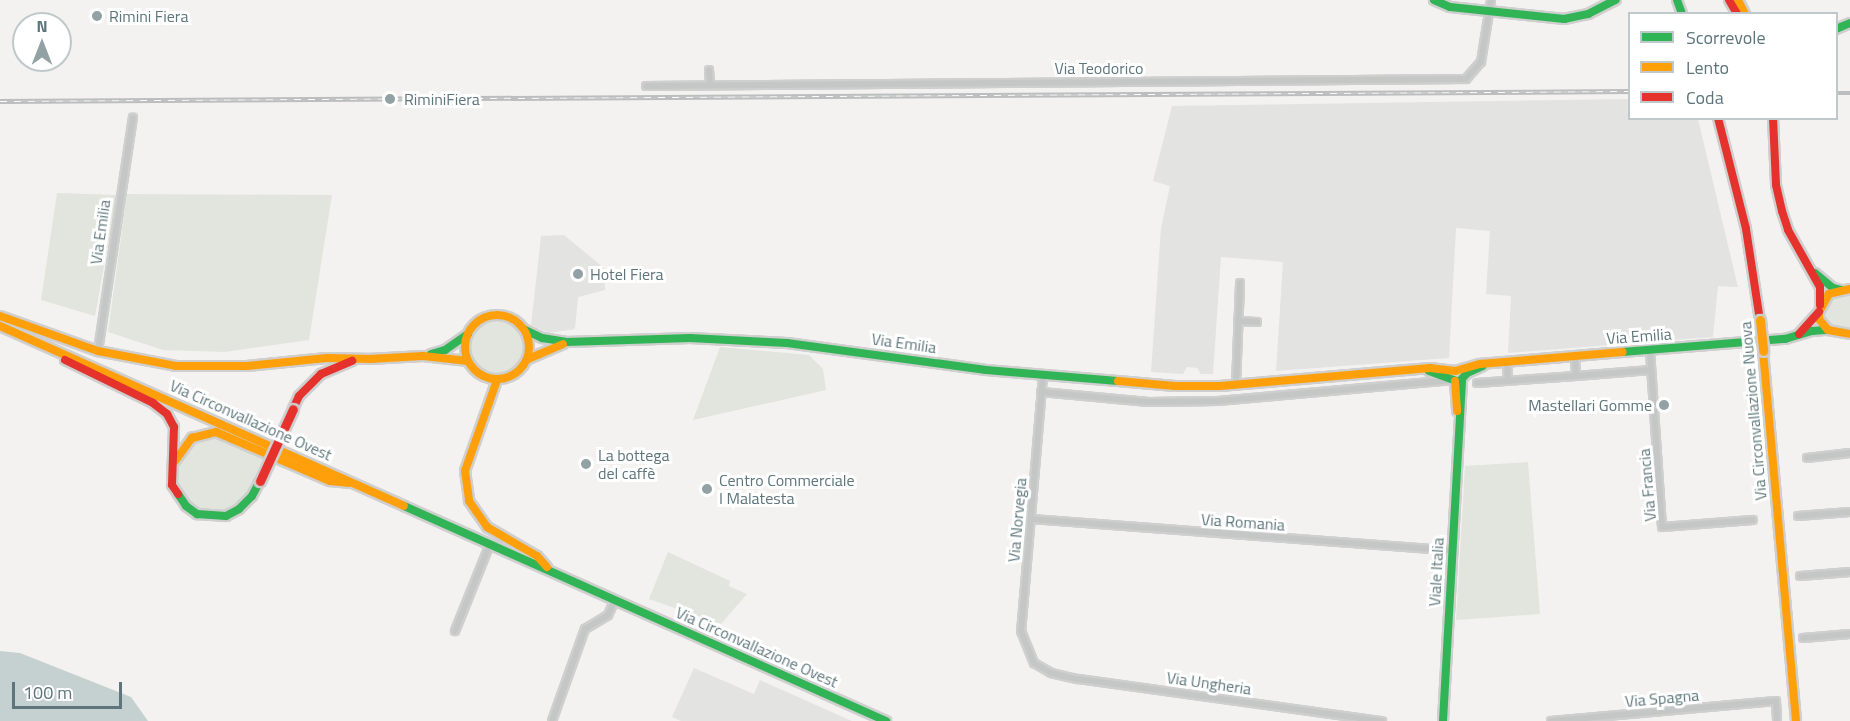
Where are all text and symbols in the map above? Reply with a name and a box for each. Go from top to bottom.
place label: Rimini Fiera [109,6,188,26]
marker: Rimini Fiera [90,9,104,23]
north arrow [12,12,72,72]
legend [1628,12,1838,120]
text: N [36,14,48,38]
text: Scorrevole [1686,24,1765,51]
text: Lento [1686,54,1729,81]
street label: Via Teodorico [1054,58,1144,78]
text: Coda [1686,84,1724,111]
place label: RiminiFiera [404,89,480,109]
marker: RiminiFiera [381,90,399,108]
street label: Via Emilia [86,198,114,266]
place label: Hotel Fiera [590,264,664,284]
marker: Hotel Fiera [571,267,585,281]
street label: Via Circonvallazione Nuova [1736,321,1770,501]
street label: Via Emilia [1606,324,1672,348]
street label: Via Emilia [870,329,938,357]
street label: Via Circonvallazione Ovest [167,376,335,464]
place label: Mastellari Gomme [1528,395,1652,415]
marker: Mastellari Gomme [1657,398,1671,412]
place label: La bottega del caffè [598,445,670,483]
street label: Via Francia [1634,448,1660,522]
marker: La bottega del caffè [579,457,593,471]
place label: Centro Commerciale I Malatesta [719,470,855,508]
street label: Via Norvegia [1004,477,1030,563]
marker: Centro Commerciale I Malatesta [700,482,714,496]
street label: Via Romania [1200,509,1286,535]
street label: Viale Italia [1425,537,1447,607]
street label: Via Circonvallazione Ovest [673,603,841,691]
street label: Via Ungheria [1165,668,1253,698]
scale bar [15,670,124,708]
text: 100 m [23,679,72,706]
street label: Via Spagna [1624,685,1700,711]

